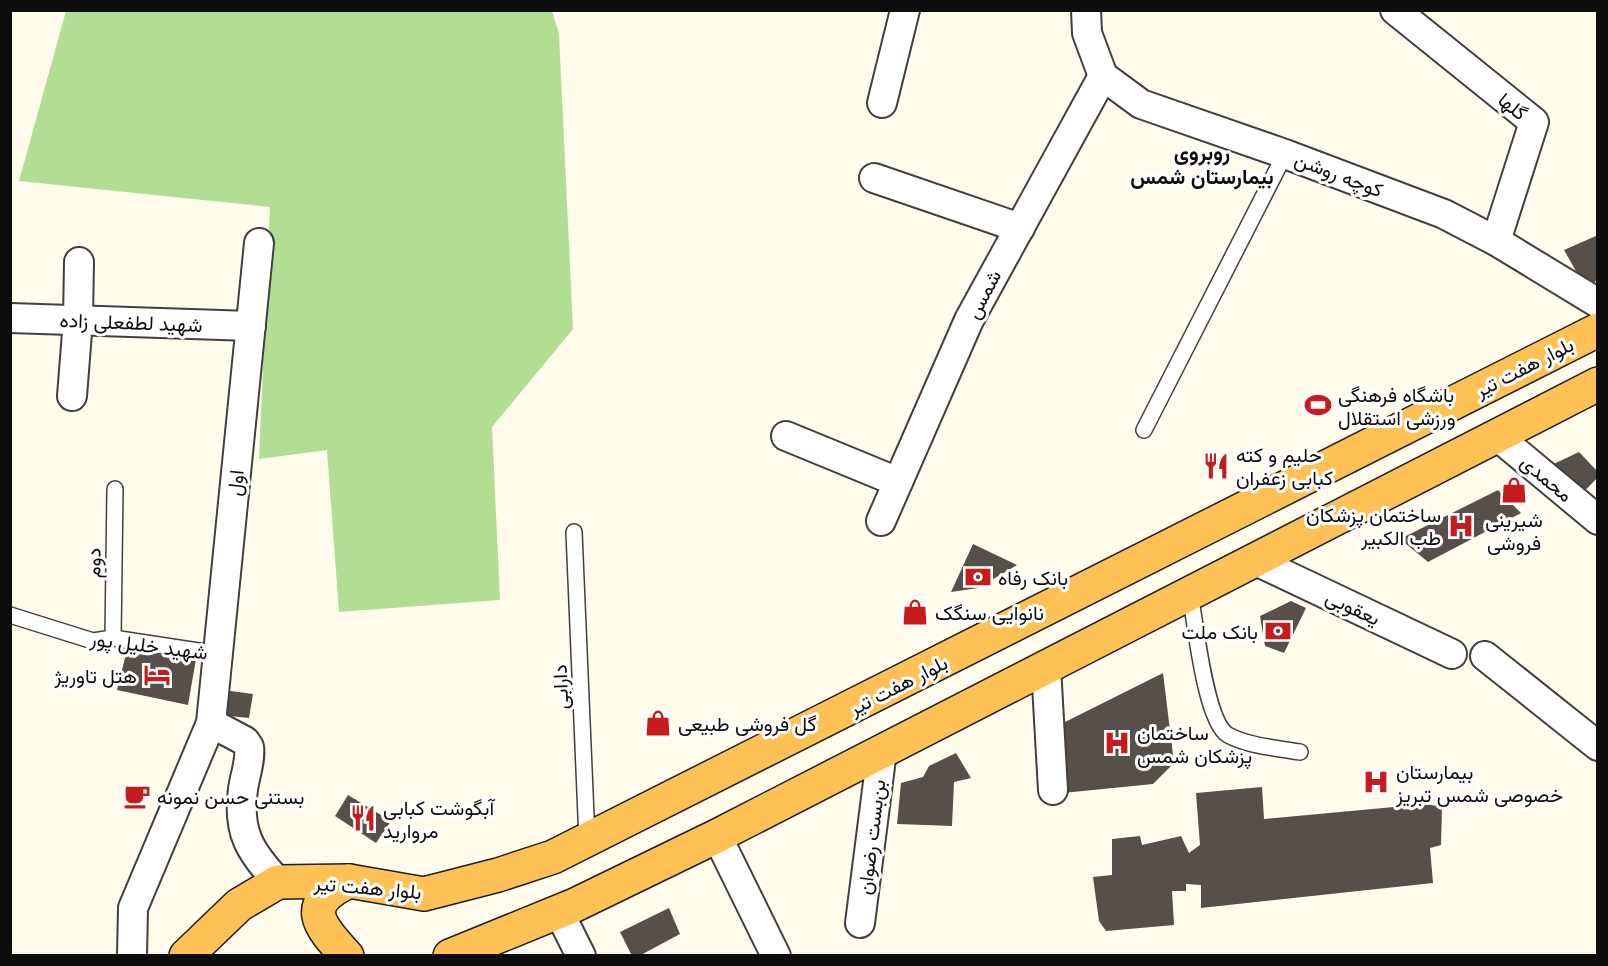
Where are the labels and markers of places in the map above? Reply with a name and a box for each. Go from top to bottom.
place label: باشگاه فرهنگی ورزشی استقلال [1338,382,1456,431]
sports icon: باشگاه فرهنگی ورزشی استقلال [1303,390,1333,420]
place label: حلیم و کته کبابی زعفران [1236,442,1333,491]
restaurant icon: حلیم و کته کبابی زعفران [1201,451,1231,481]
shop icon: شیرینی فروشی [1499,475,1529,505]
place label: ساختمان پزشکان طب الکبیر [1306,502,1441,551]
place label: شیرینی فروشی [1485,507,1543,556]
hospital icon: ساختمان پزشکان طب الکبیر [1446,511,1476,541]
bank icon: بانک رفاه [963,562,993,592]
place label: بانک رفاه [998,565,1068,591]
shop icon: نانوایی سنگک [900,597,930,627]
place label: نانوایی سنگک [935,600,1044,626]
bank icon: بانک ملت [1263,616,1293,646]
place label: بانک ملت [1181,619,1258,644]
hotel icon: هتل تاوریژ [142,660,172,690]
place label: هتل تاوریژ [54,663,137,689]
shop icon: گل فروشی طبیعی [643,708,673,738]
place label: گل فروشی طبیعی [678,711,817,737]
place label: ساختمان پزشکان شمس [1137,720,1252,770]
hospital icon: ساختمان پزشکان شمس [1102,728,1132,758]
place label: بیمارستان خصوصی شمس تبریز [1395,759,1563,808]
hospital icon: بیمارستان خصوصی شمس تبریز [1361,767,1391,797]
cafe icon: بستنی حسن نمونه [122,781,152,811]
place label: بستنی حسن نمونه [157,784,305,810]
place label: آبگوشت کبابی مروارید [383,795,495,844]
restaurant icon: آبگوشت کبابی مروارید [348,803,378,833]

